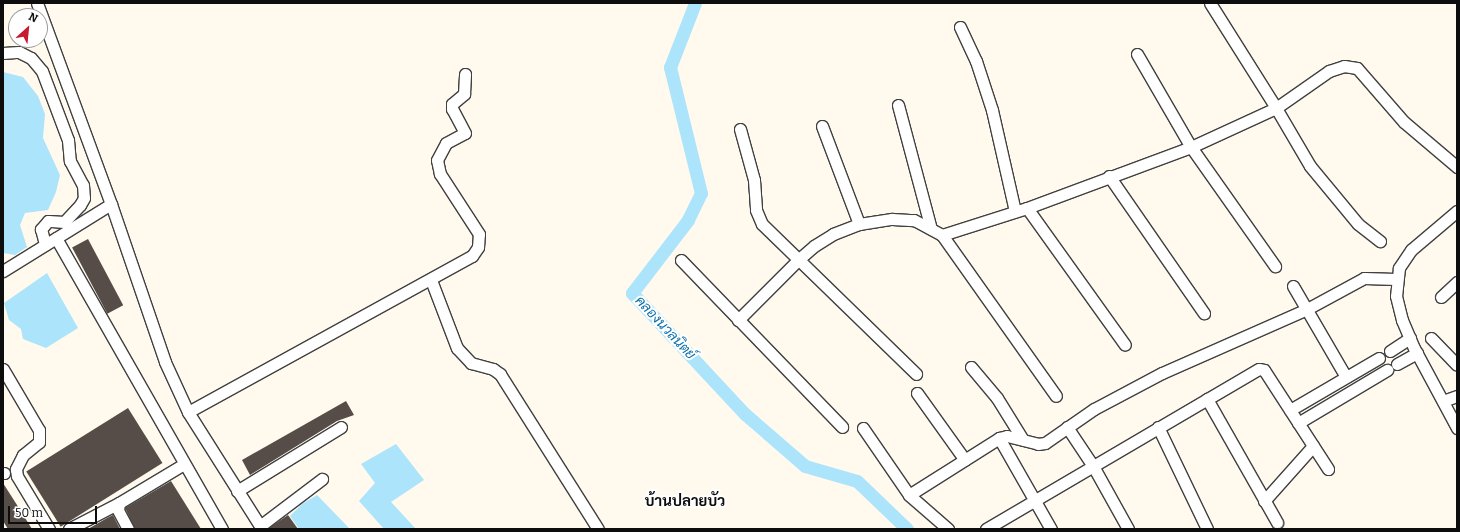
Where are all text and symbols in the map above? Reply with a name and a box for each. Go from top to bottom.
north arrow [8,8,48,48]
text: N [26,10,40,25]
water label: คลองนวลนิตย์ [631,293,699,363]
district label: บ้านปลายบัว [645,493,725,511]
scale bar [10,498,99,524]
text: 50 m [15,506,43,520]

